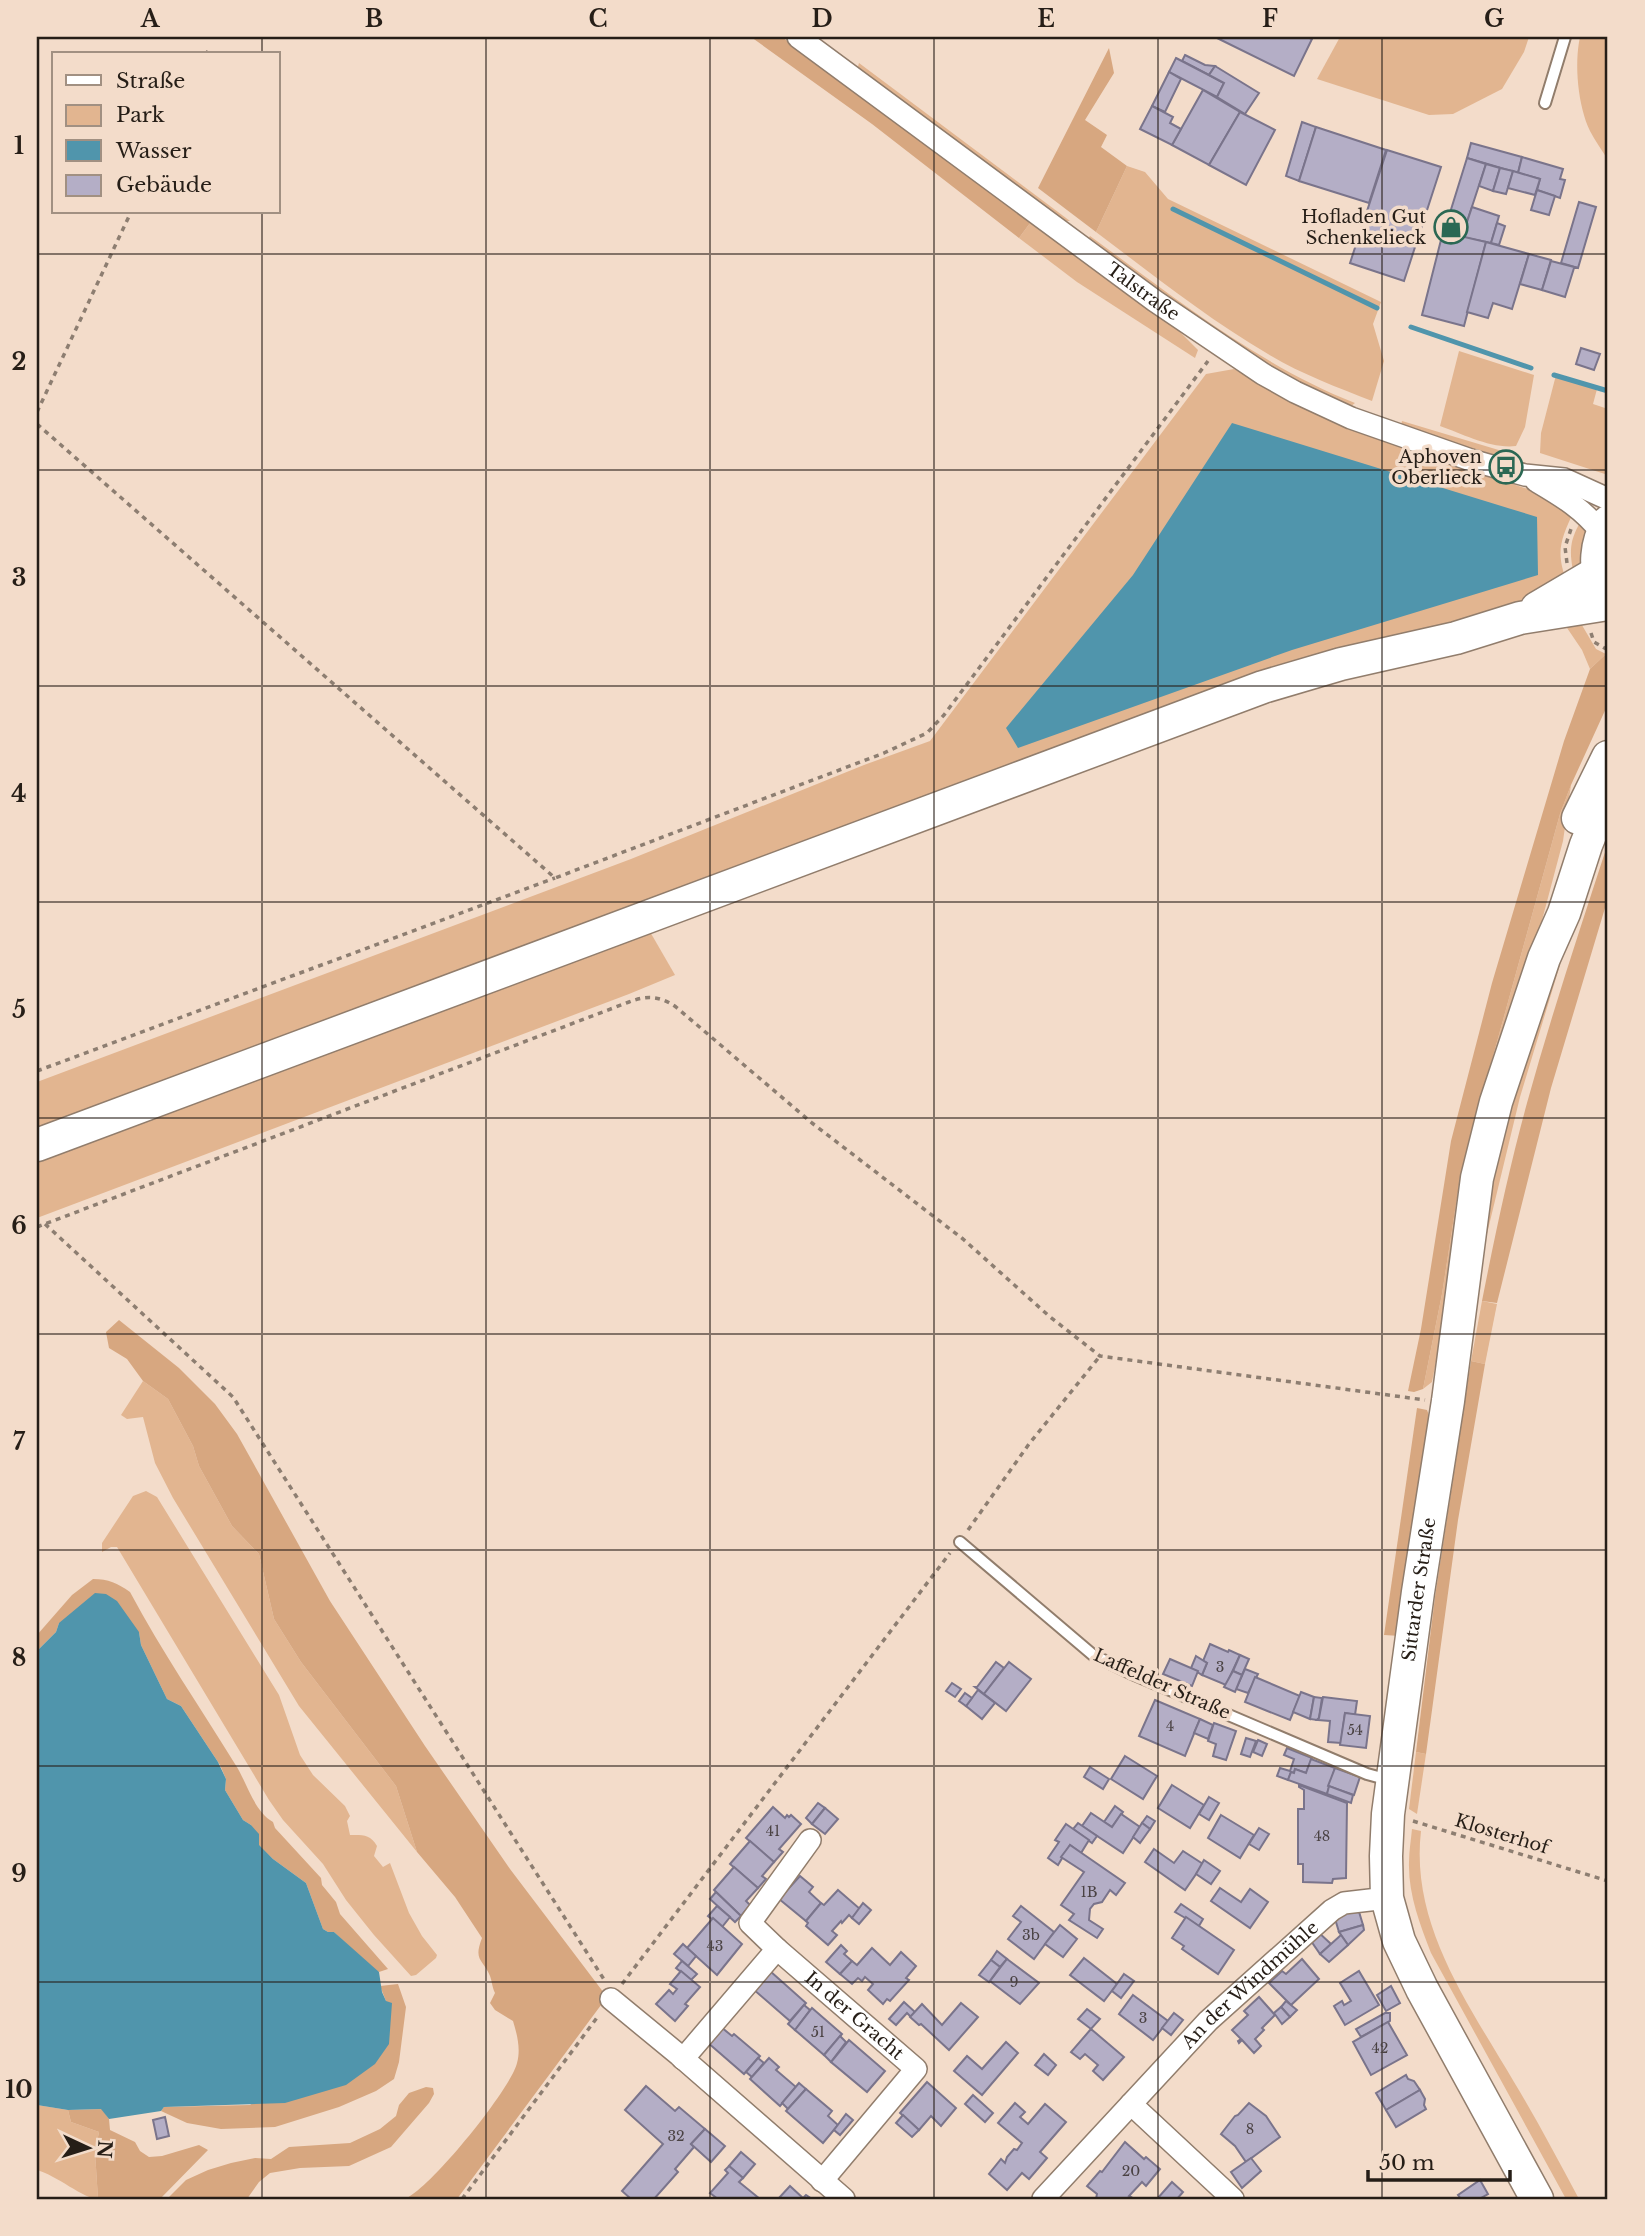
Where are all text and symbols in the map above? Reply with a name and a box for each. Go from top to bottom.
text: A [140,5,161,33]
text: B [365,5,383,33]
text: C [589,5,607,33]
text: D [811,5,833,33]
text: E [1037,5,1055,33]
text: F [1262,5,1278,33]
text: G [1484,5,1504,33]
legend [52,52,280,214]
text: Straße [116,68,185,94]
text: Park [116,102,165,128]
text: 1 [14,132,24,160]
text: Wasser [115,138,192,164]
text: Gebäude [116,172,212,198]
place label: Hofladen Gut Schenkelieck [1301,206,1426,249]
shop icon: Hofladen Gut Schenkelieck [1432,208,1470,246]
street label: Talstraße [1102,258,1184,325]
text: 2 [12,348,26,376]
place label: Aphoven Oberlieck [1391,446,1482,489]
bus stop icon: Aphoven Oberlieck [1487,448,1525,486]
text: 3 [12,564,26,592]
text: 4 [11,780,27,808]
text: 5 [12,996,26,1024]
text: 6 [11,1212,27,1240]
text: 7 [13,1428,26,1456]
street label: Sittarder Straße [1398,1516,1441,1663]
text: 8 [12,1644,26,1672]
street label: Laffelder Straße [1090,1644,1234,1724]
house number: 3 [1216,1658,1224,1676]
house number: 4 [1166,1717,1174,1735]
house number: 54 [1347,1721,1363,1739]
street label: Klosterhof [1452,1809,1554,1859]
house number: 41 [766,1822,780,1840]
house number: 48 [1314,1827,1330,1845]
text: 9 [11,1860,27,1888]
house number: 1B [1081,1883,1098,1901]
street label: An der Windmühle [1176,1916,1323,2054]
house number: 3b [1022,1926,1040,1944]
house number: 43 [707,1937,723,1955]
street label: In der Gracht [800,1967,908,2065]
house number: 9 [1009,1973,1019,1991]
house number: 3 [1139,2009,1147,2027]
house number: 51 [811,2023,825,2041]
house number: 42 [1372,2039,1388,2057]
text: 10 [5,2076,33,2104]
north arrow [52,2114,122,2184]
house number: 8 [1246,2120,1254,2138]
house number: 32 [667,2127,685,2145]
scale bar [1368,2138,1510,2182]
text: N [92,2139,117,2159]
text: 50 m [1379,2150,1435,2176]
house number: 20 [1122,2162,1140,2180]

